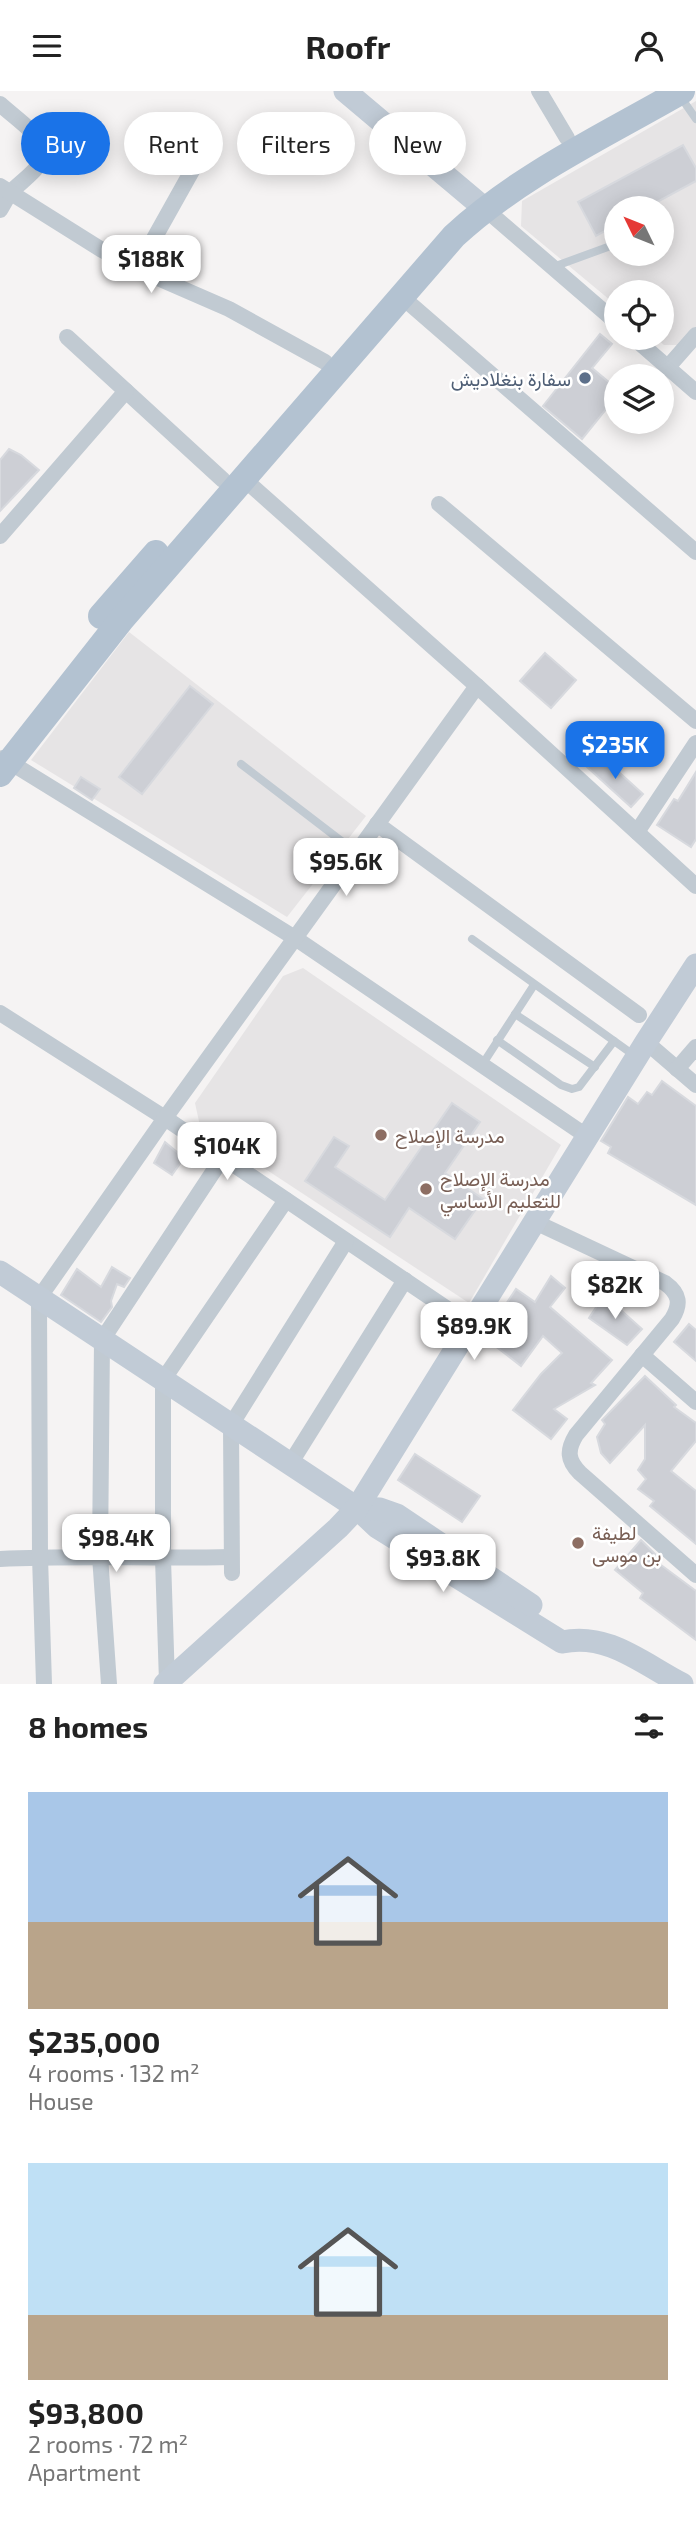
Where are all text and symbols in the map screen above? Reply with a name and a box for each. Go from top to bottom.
icon: menu [28,27,66,65]
text: Roofr [306,27,390,65]
icon: person [630,27,668,65]
chip: Buy [21,112,110,175]
chip: Rent [124,112,223,175]
chip: Filters [237,112,355,175]
chip: New [369,112,466,175]
north arrow [604,196,674,266]
map controls [604,196,674,434]
pin: $188K [102,235,200,295]
text: $188K [118,244,184,272]
button: locate [604,280,674,350]
button: layers [604,364,674,434]
place label: سفارة بنغلاديش [451,367,571,391]
marker: سفارة بنغلاديش [577,370,593,386]
pin: $235K [566,721,664,781]
text: $235K [581,730,649,758]
pin: $95.6K [289,839,403,898]
text: $95.6K [309,847,383,875]
pin: $104K [178,1123,276,1182]
place label: مدرسة الإصلاح [395,1124,505,1149]
marker: مدرسة الإصلاح [373,1127,389,1143]
text: $104K [193,1131,261,1159]
place label: مدرسة الإصلاح للتعليم الأساسي [440,1167,561,1217]
marker: مدرسة الإصلاح للتعليم الأساسي [418,1181,434,1197]
pin: $82K [574,1261,656,1321]
text: $82K [587,1270,643,1298]
pin: $89.9K [417,1303,531,1362]
text: $89.9K [436,1311,512,1339]
pin: $98.4K [59,1515,173,1574]
place label: لطيفة بن موسى [592,1521,661,1567]
text: $98.4K [78,1523,154,1551]
pin: $93.8K [386,1535,500,1594]
marker: لطيفة بن موسى [570,1535,586,1551]
text: $93.8K [406,1543,480,1571]
icon: filters [630,1707,668,1745]
text: 8 homes [28,1708,148,1744]
icon: home [285,1838,411,1964]
text: $235,000 [28,2023,160,2059]
text: 4 rooms · 132 m² [28,2059,200,2087]
text: House [28,2087,94,2115]
icon: home [285,2209,411,2335]
text: $93,800 [28,2394,144,2430]
text: 2 rooms · 72 m² [28,2430,188,2458]
text: Apartment [28,2458,141,2486]

